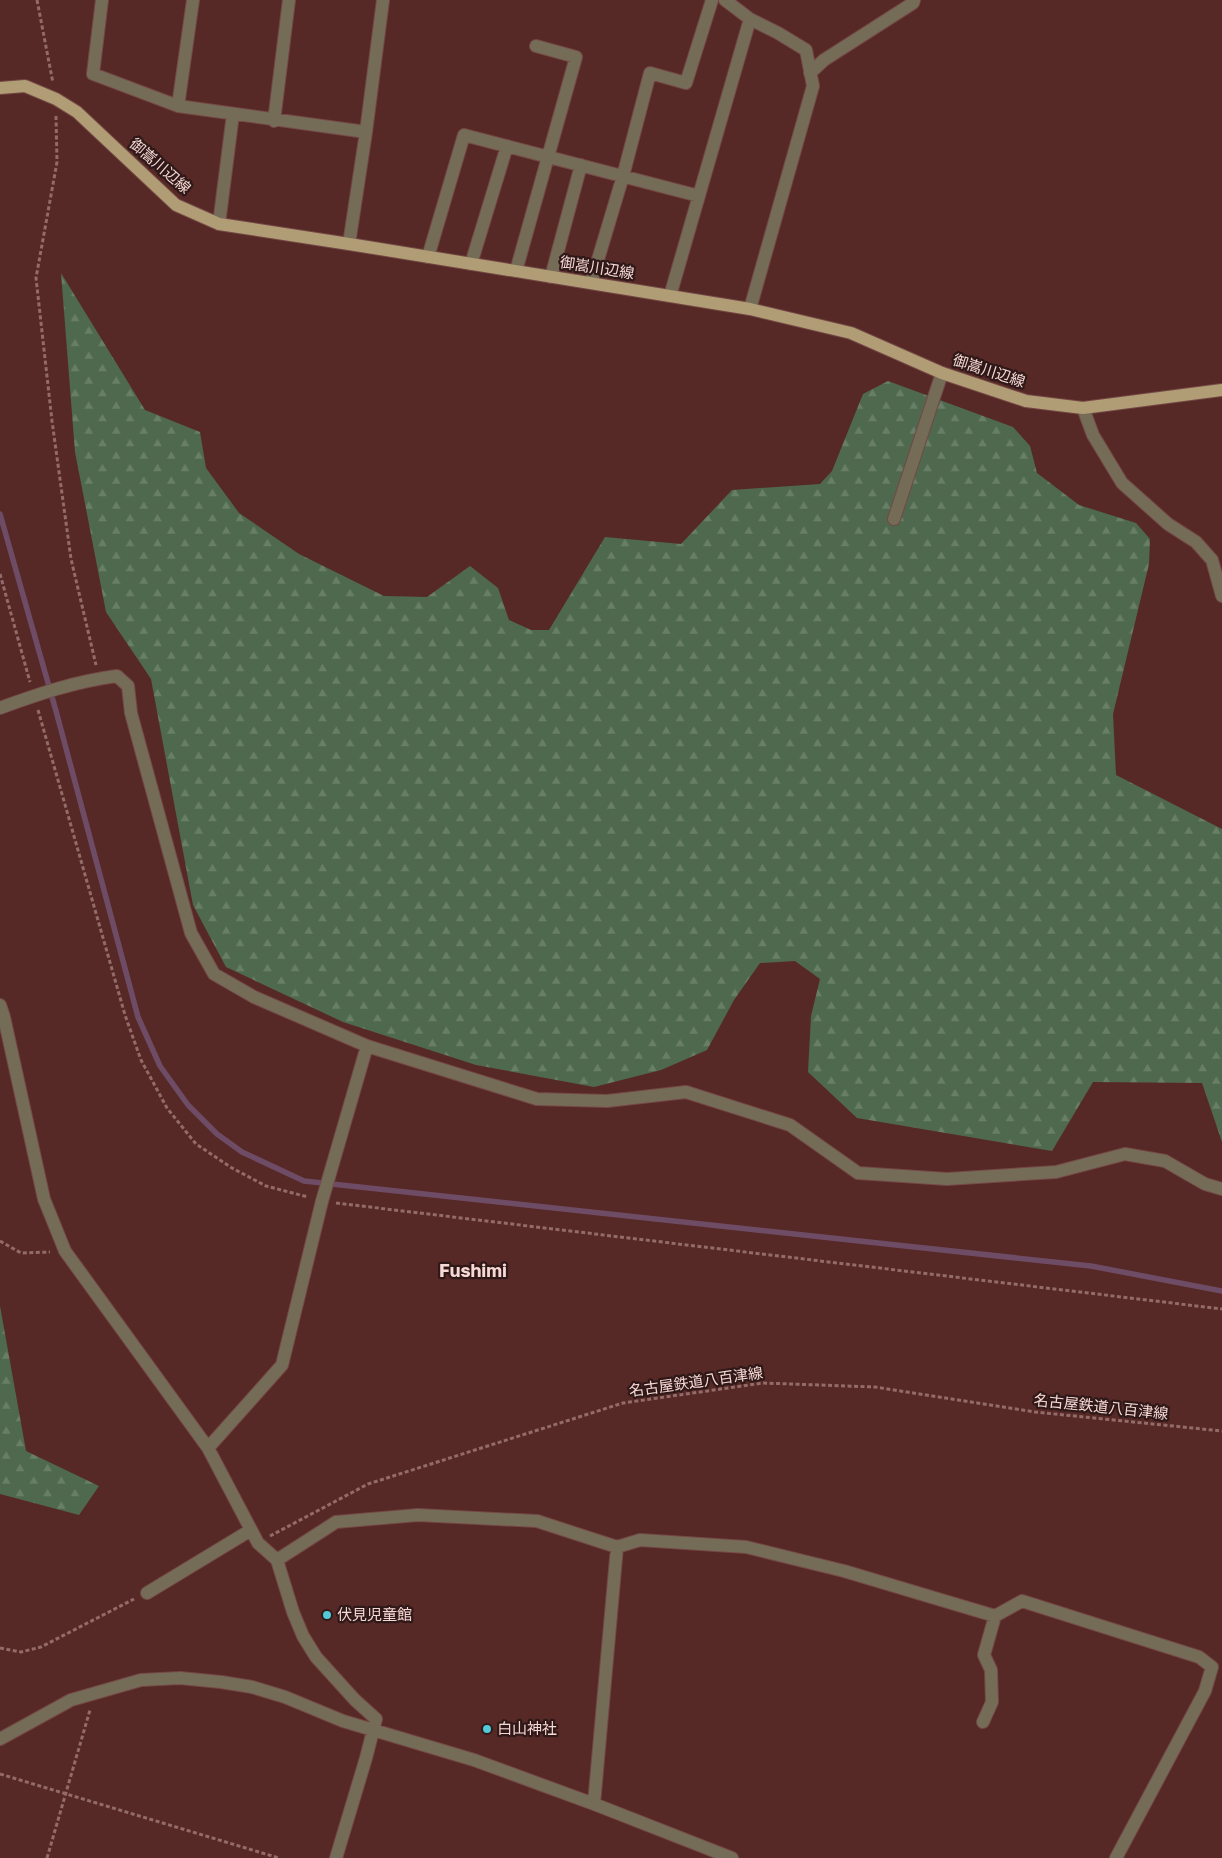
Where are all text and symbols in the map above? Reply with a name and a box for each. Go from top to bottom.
street label: 御嵩川辺線 [126,134,195,197]
street label: 御嵩川辺線 [559,252,636,282]
street label: 御嵩川辺線 [951,350,1028,390]
district label: Fushimi [439,1259,507,1281]
street label: 名古屋鉄道八百津線 [628,1363,764,1399]
street label: 名古屋鉄道八百津線 [1033,1390,1169,1422]
place label: 伏見児童館 [337,1605,412,1623]
marker: 伏見児童館 [321,1609,333,1621]
place label: 白山神社 [497,1719,557,1737]
marker: 白山神社 [481,1723,493,1735]

